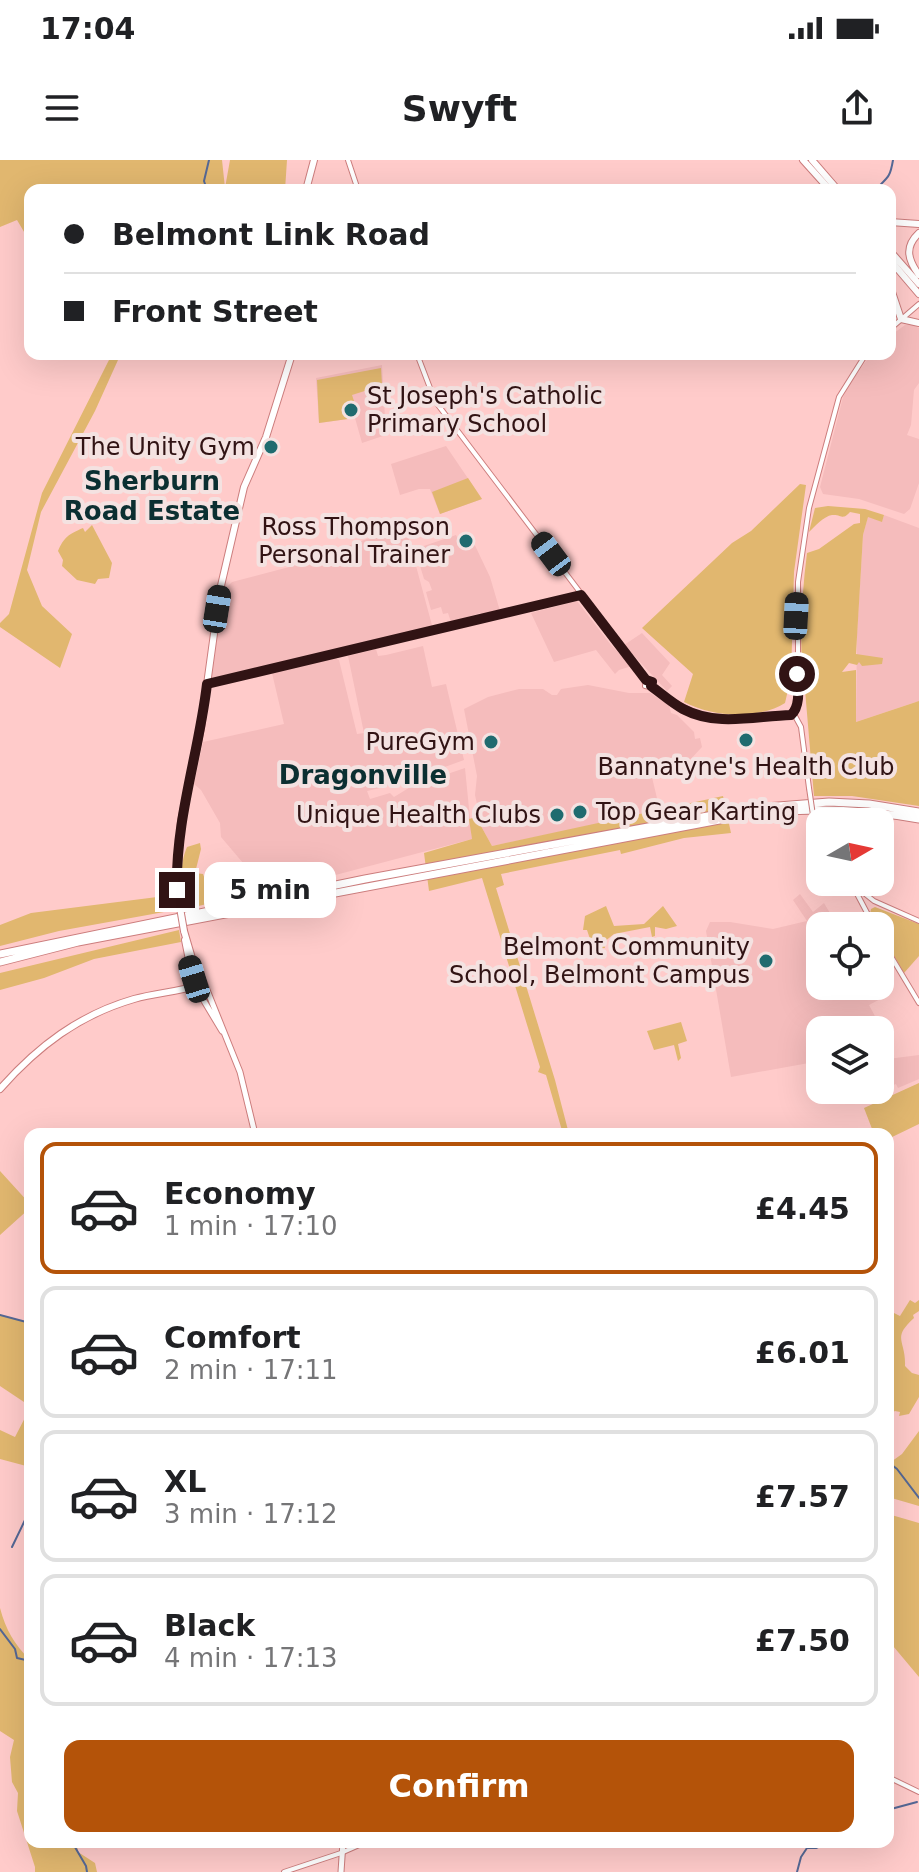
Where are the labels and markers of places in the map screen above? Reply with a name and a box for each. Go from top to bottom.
place label: St Joseph's Catholic Primary School [367,382,603,438]
marker: St Joseph's Catholic Primary School [342,401,360,419]
place label: The Unity Gym [75,433,255,461]
marker: The Unity Gym [262,438,280,456]
place label: Ross Thompson Personal Trainer [258,513,450,569]
marker: Ross Thompson Personal Trainer [457,532,475,550]
place label: PureGym [365,728,475,756]
marker: Bannatyne's Health Club [737,731,755,749]
marker: PureGym [482,733,500,751]
place label: Bannatyne's Health Club [598,753,894,781]
place label: Top Gear Karting [595,798,796,826]
place label: Unique Health Clubs [296,801,541,829]
marker: Top Gear Karting [571,803,589,821]
marker: Unique Health Clubs [548,806,566,824]
place label: Belmont Community School, Belmont Campus [449,933,750,989]
marker: Belmont Community School, Belmont Campus [757,952,775,970]

